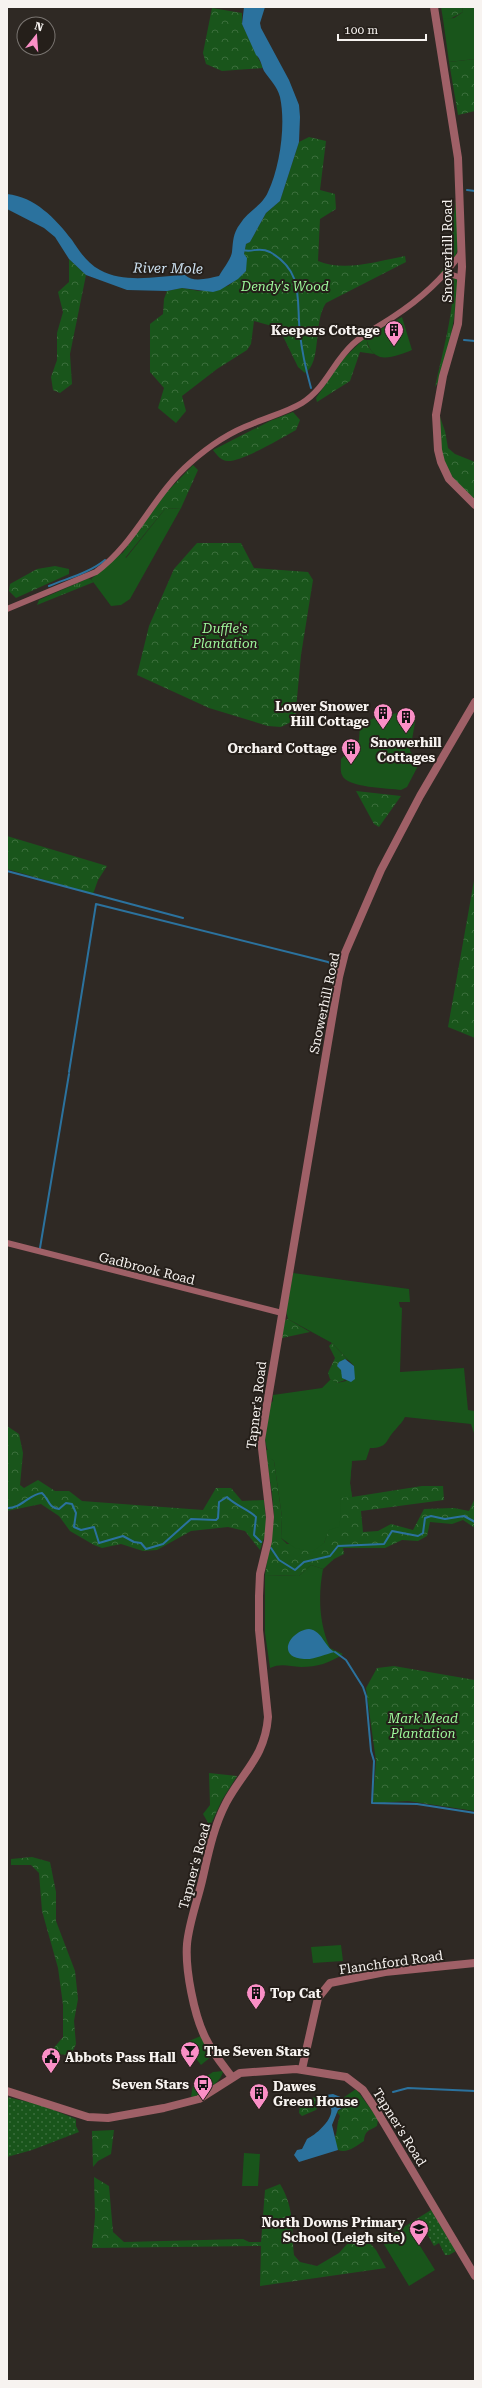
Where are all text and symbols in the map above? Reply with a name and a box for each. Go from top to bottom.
north arrow [16,16,56,56]
scale bar [338,16,426,42]
text: N [33,19,45,35]
text: 100 m [344,23,378,37]
street label: Snowerhill Road [440,199,455,303]
water label: River Mole [132,259,203,277]
park label: Dendy's Wood [240,279,329,294]
building icon: Keepers Cottage [383,319,405,347]
place label: Keepers Cottage [271,323,380,338]
park label: Duffle's Plantation [191,621,258,651]
place label: Lower Snower Hill Cottage [275,699,369,729]
building icon: Lower Snower Hill Cottage [372,702,394,730]
building icon: Snowerhill Cottages [395,706,417,734]
place label: Snowerhill Cottages [370,735,442,765]
building icon: Orchard Cottage [340,737,362,765]
place label: Orchard Cottage [228,741,337,756]
street label: Snowerhill Road [306,951,343,1055]
street label: Gadbrook Road [97,1249,197,1288]
street label: Tapner's Road [244,1360,269,1450]
park label: Mark Mead Plantation [387,1711,458,1741]
street label: Tapner's Road [176,1821,213,1911]
street label: Flanchford Road [338,1948,445,1977]
building icon: Top Cat [245,1982,267,2010]
place label: Top Cat [270,1986,322,2001]
bar icon: The Seven Stars [179,2040,201,2068]
place label: The Seven Stars [204,2044,310,2059]
public building icon: Abbots Pass Hall [40,2046,62,2074]
place label: Abbots Pass Hall [65,2050,176,2065]
bus stop icon: Seven Stars [192,2073,214,2101]
place label: Seven Stars [112,2077,189,2092]
place label: Dawes Green House [273,2079,359,2109]
building icon: Dawes Green House [248,2082,270,2110]
street label: Tapner's Road [370,2086,430,2169]
place label: North Downs Primary School (Leigh site) [261,2215,405,2245]
school or university icon: North Downs Primary School (Leigh site) [408,2218,430,2246]

